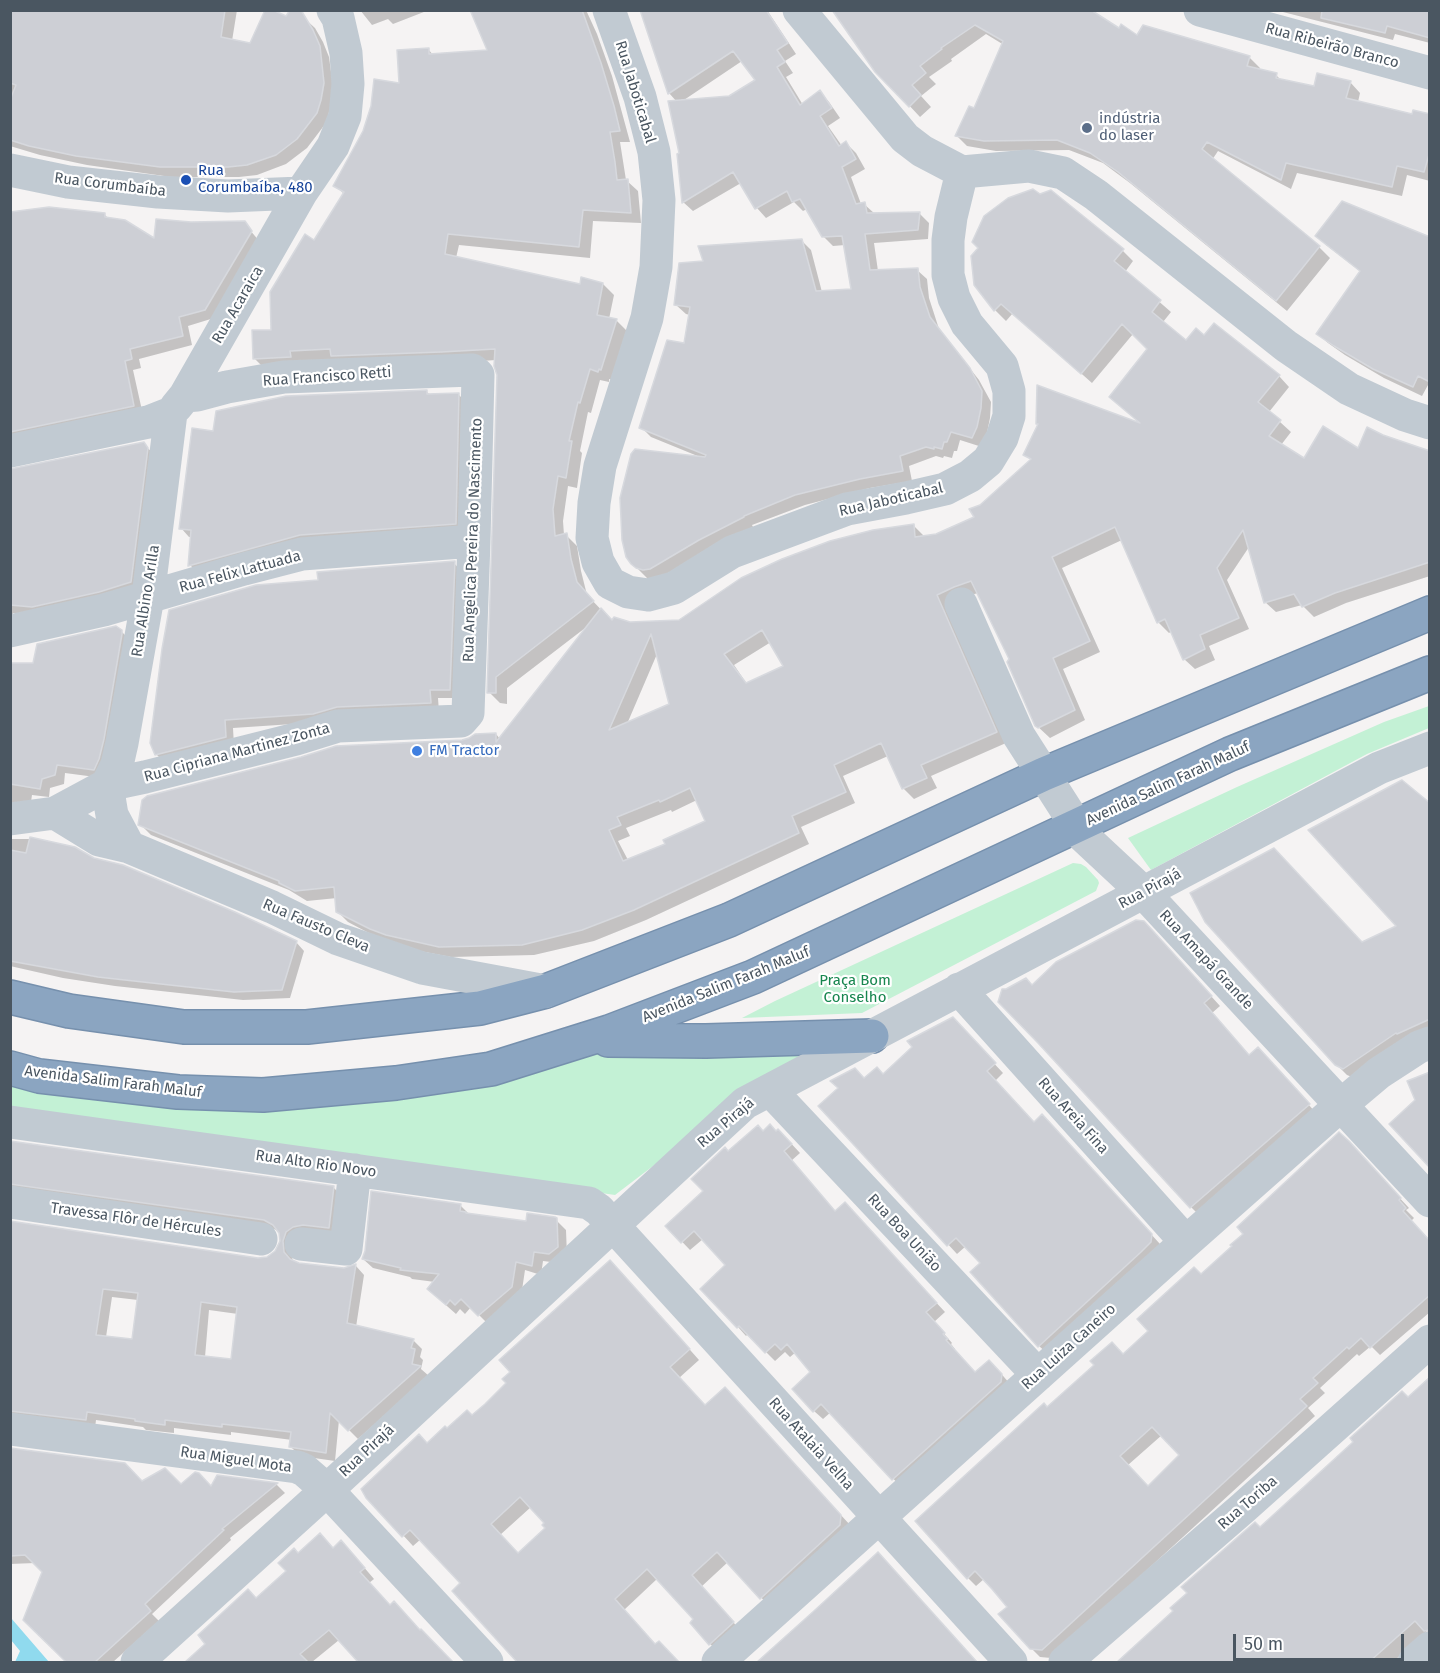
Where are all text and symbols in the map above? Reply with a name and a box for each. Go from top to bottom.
street label: Rua Ribeirão Branco [1263,19,1401,73]
street label: Rua Jaboticabal [611,39,659,145]
place label: indústria do laser [1099,110,1160,145]
marker: indústria do laser [1080,121,1094,135]
place label: Rua Corumbaíba, 480 [198,162,313,197]
street label: Rua Corumbaíba [53,169,167,201]
marker: Rua Corumbaíba, 480 [179,173,193,187]
street label: Rua Acaraica [209,263,267,347]
street label: Rua Francisco Retti [262,364,392,390]
street label: Rua Angelica Pereira do Nascimento [460,417,486,663]
street label: Rua Jaboticabal [837,479,945,521]
street label: Rua Albino Arilla [128,544,164,658]
street label: Rua Felix Lattuada [177,547,303,597]
street label: Rua Cipriana Martinez Zonta [142,719,332,787]
street label: Avenida Salim Farah Maluf [1083,738,1253,830]
place label: FM Tractor [429,742,499,760]
marker: FM Tractor [410,744,424,758]
street label: Rua Pirajá [1116,865,1184,913]
street label: Rua Fausto Cleva [260,895,372,957]
street label: Rua Amapá Grande [1155,907,1257,1013]
street label: Avenida Salim Farah Maluf [640,943,812,1027]
park label: Praça Bom Conselho [819,972,891,1007]
street label: Avenida Salim Farah Maluf [23,1062,203,1102]
street label: Rua Areia Fina [1034,1074,1112,1158]
street label: Rua Pirajá [694,1094,758,1152]
street label: Rua Alto Rio Novo [254,1147,378,1181]
street label: Rua Boa União [863,1190,945,1276]
street label: Travessa Flôr de Hércules [50,1199,222,1241]
street label: Rua Luiza Caneiro [1018,1300,1120,1394]
street label: Rua Atalaia Velha [765,1394,857,1494]
street label: Rua Pirajá [336,1421,398,1481]
street label: Rua Miguel Mota [179,1443,293,1477]
street label: Rua Toriba [1215,1472,1281,1534]
scale bar [1236,1622,1407,1660]
text: 50 m [1244,1633,1283,1655]

